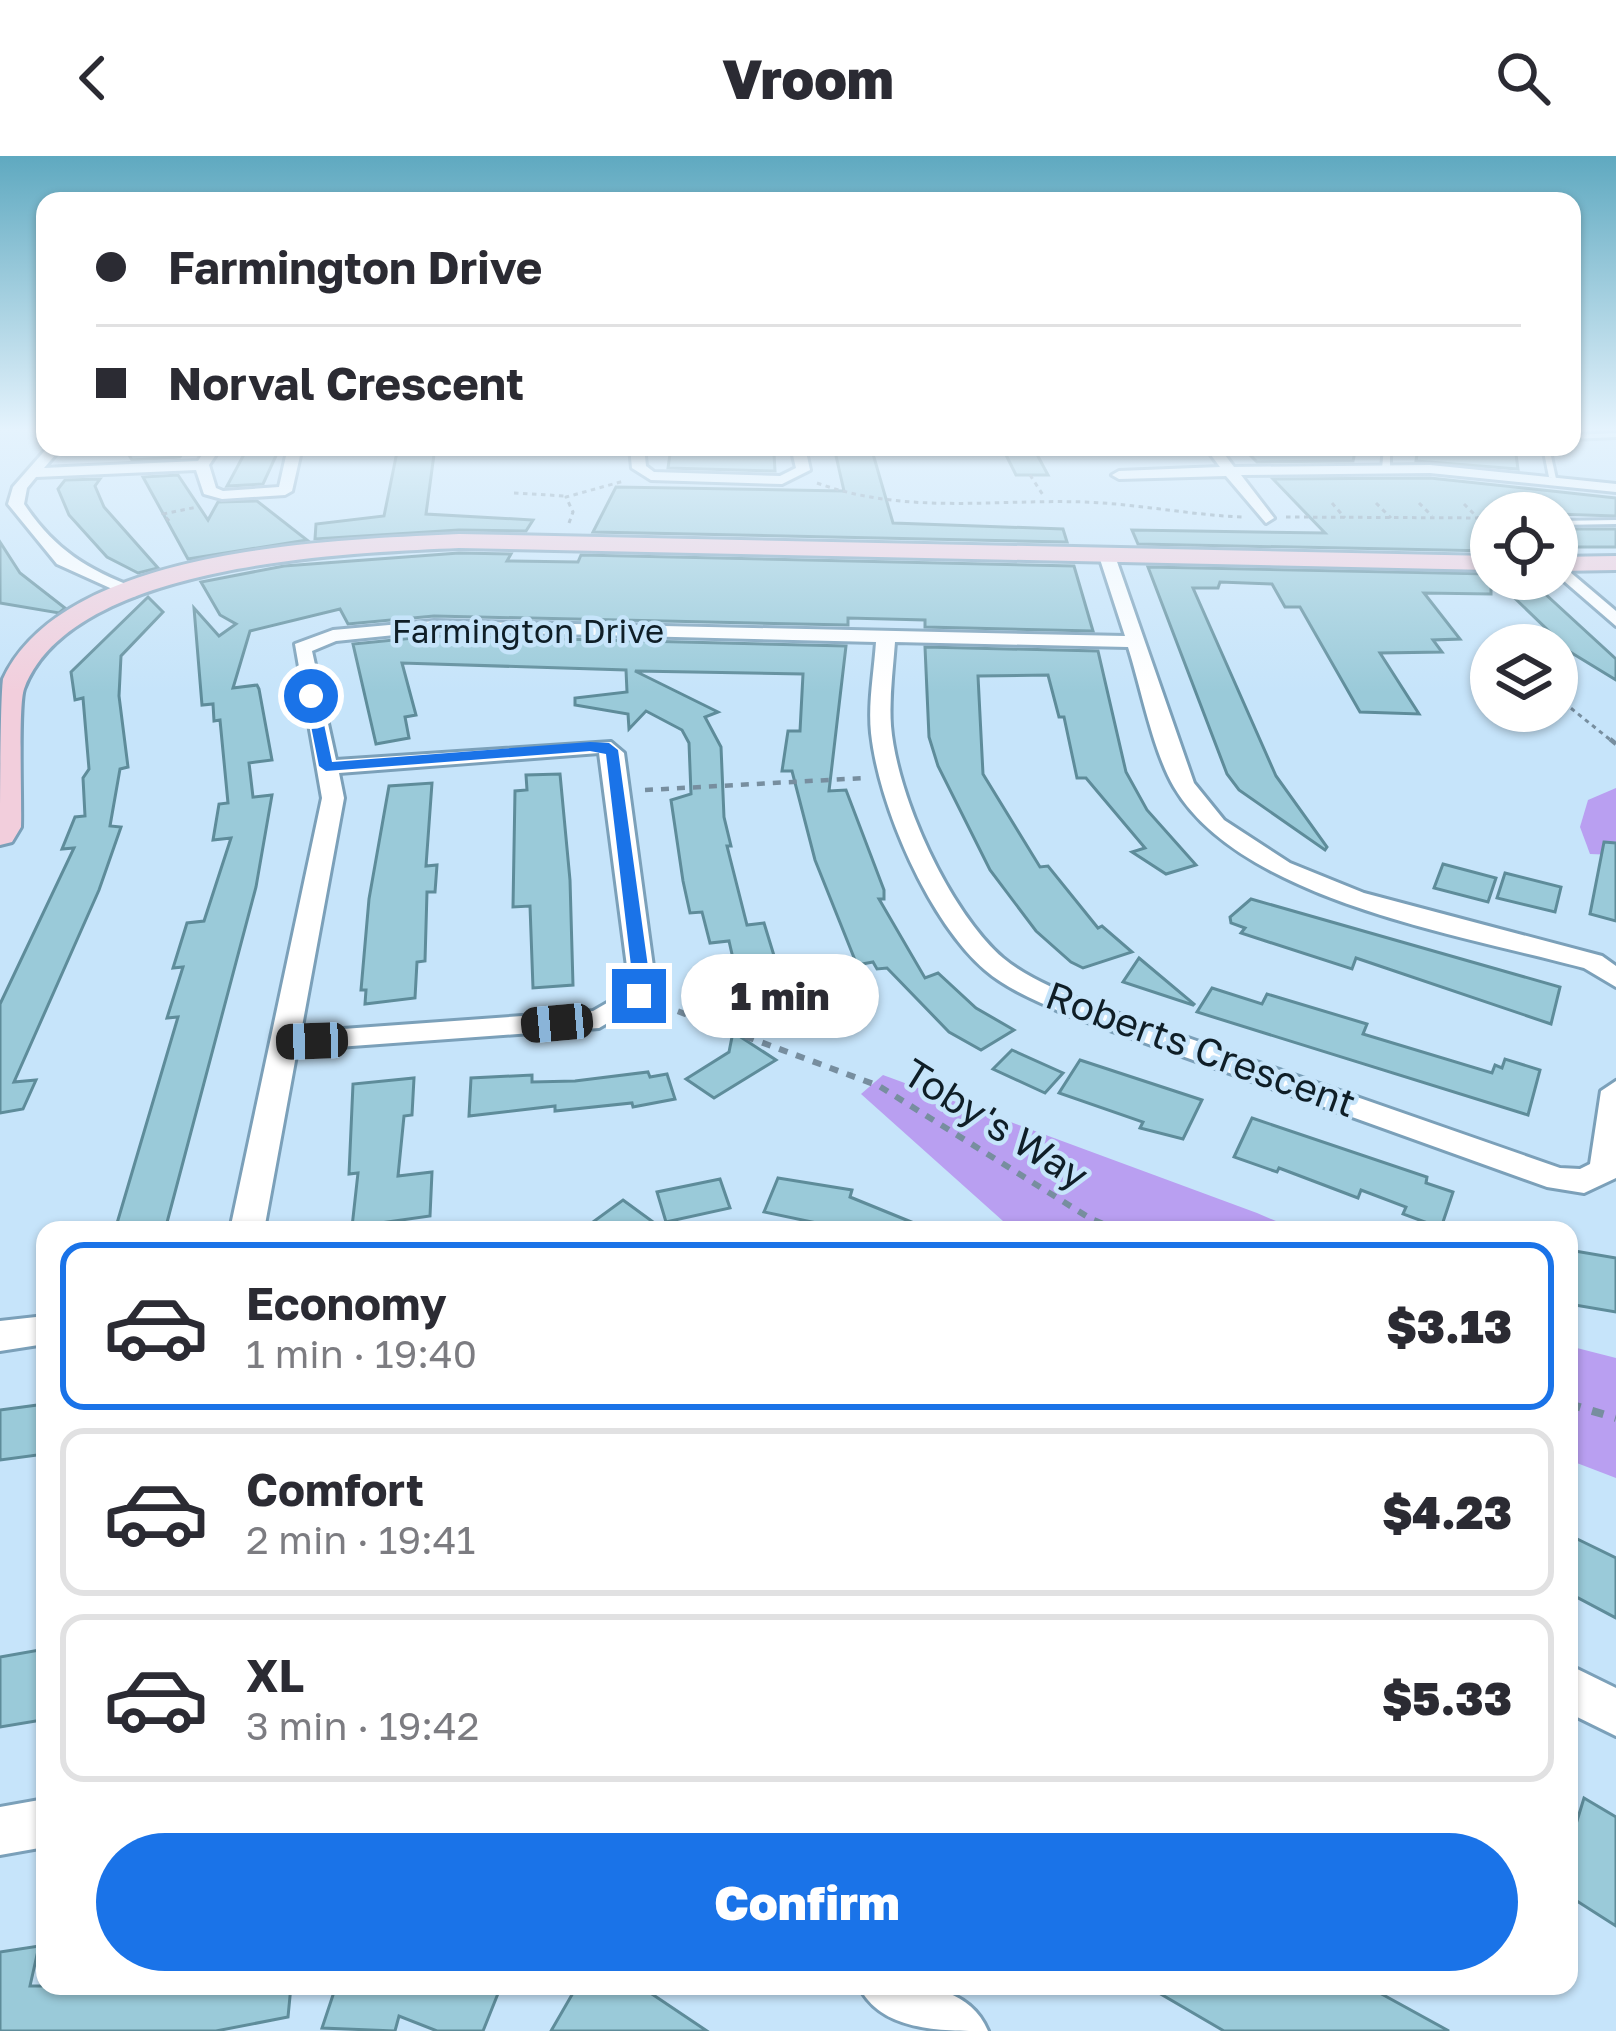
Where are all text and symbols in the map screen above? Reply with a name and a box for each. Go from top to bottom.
icon: back [60,45,126,111]
icon: search [1490,45,1556,111]
text: Vroom [722,46,894,111]
text: Farmington Drive [168,240,542,294]
text: Norval Crescent [168,356,524,410]
map controls [1470,492,1578,732]
button: locate [1470,492,1578,600]
street label: Farmington Drive [392,611,664,650]
button: layers [1470,624,1578,732]
route start [284,669,338,723]
callout: 1 min [681,954,879,1038]
route end [612,969,666,1023]
street label: Roberts Crescent [1040,971,1362,1126]
text: 1 min [730,972,830,1019]
car [520,1002,594,1044]
car [275,1022,349,1060]
street label: Toby's Way [895,1048,1097,1199]
icon: car [102,1272,210,1380]
text: Economy [246,1276,447,1330]
text: $3.13 [1387,1299,1512,1353]
text: 1 min · 19:40 [246,1330,477,1377]
icon: car [102,1458,210,1566]
text: Comfort [246,1462,424,1516]
text: $4.23 [1382,1485,1512,1539]
text: 2 min · 19:41 [246,1516,475,1563]
icon: car [102,1644,210,1752]
text: XL [246,1648,304,1702]
text: $5.33 [1382,1671,1512,1725]
text: 3 min · 19:42 [246,1702,479,1749]
button: Confirm [96,1833,1518,1971]

